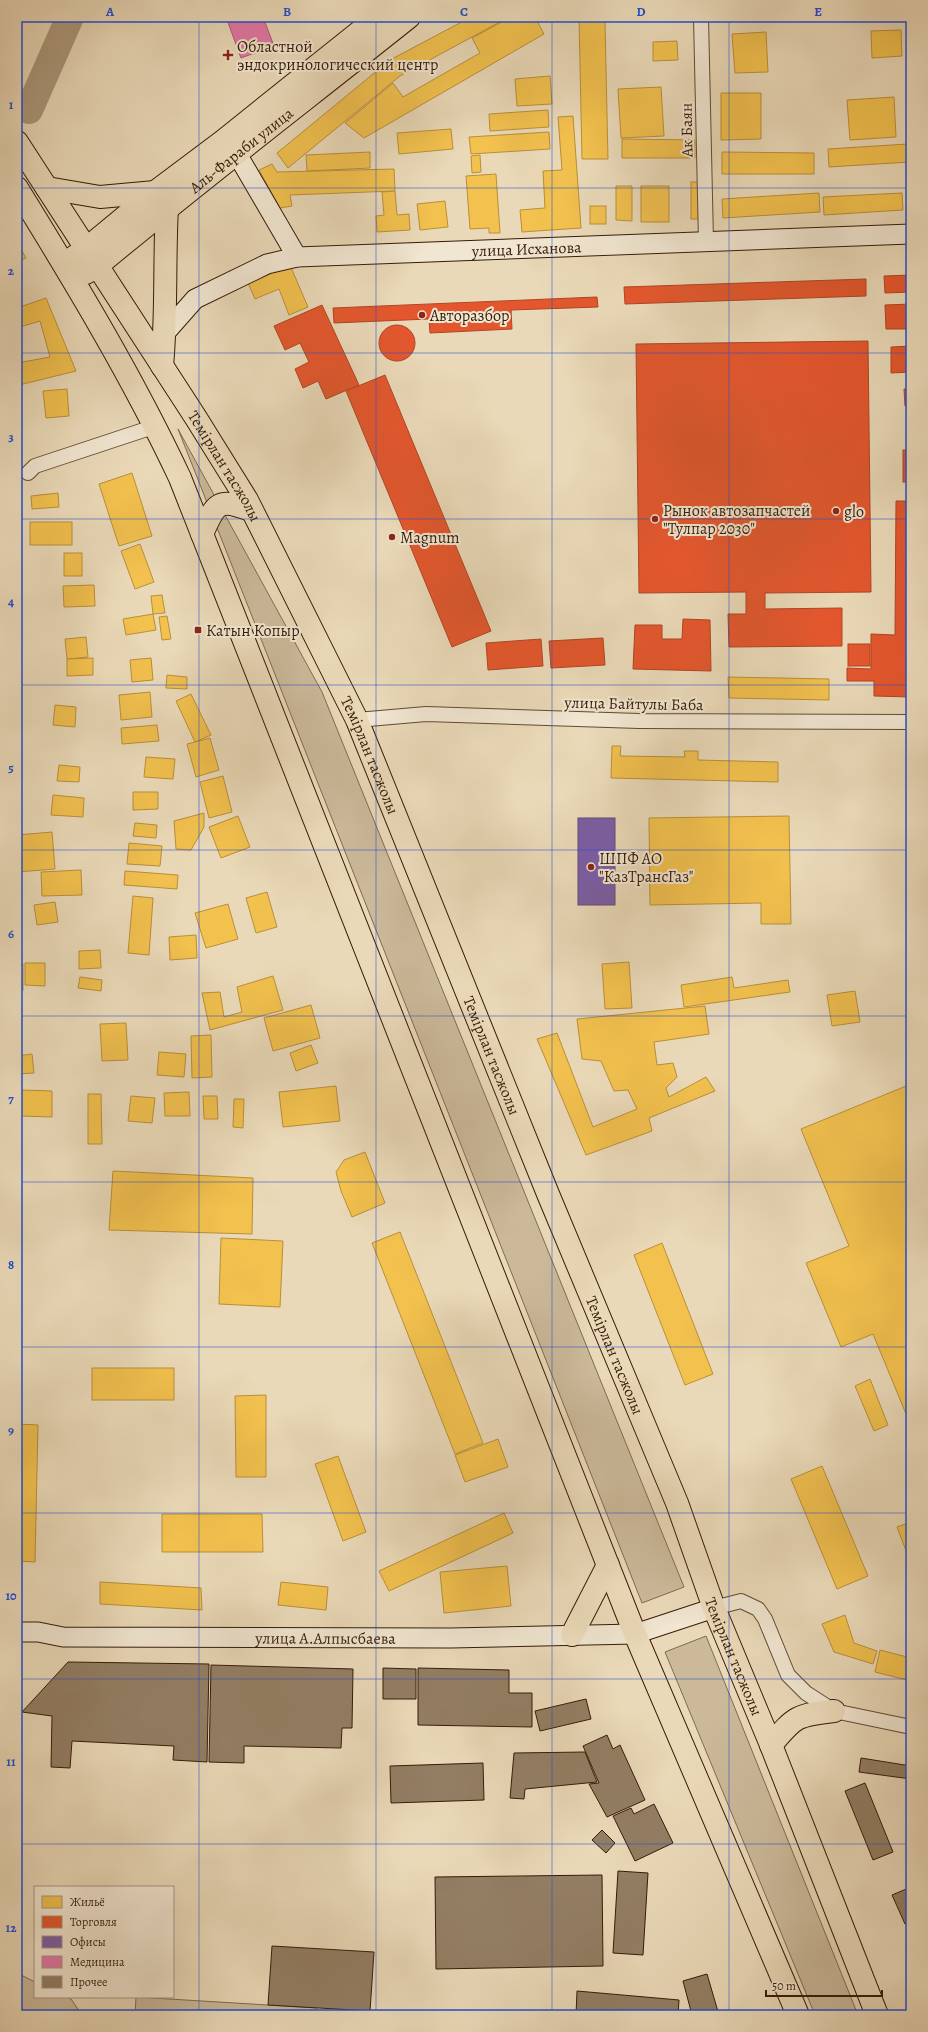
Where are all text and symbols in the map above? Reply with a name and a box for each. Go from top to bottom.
text: A [105,3,115,20]
text: B [283,3,291,20]
text: C [460,3,468,20]
text: D [636,3,646,20]
text: E [814,3,822,20]
place label: Областной эндокринологический центр [237,36,438,76]
marker: Областной эндокринологический центр [222,49,234,61]
text: 1 [9,96,14,113]
street label: Аль-Фараби улица [184,102,299,199]
street label: Ак Баян [676,103,698,158]
street label: улица Исханова [470,236,583,262]
text: 2 [8,262,15,279]
place label: Авторазбор [429,305,509,327]
marker: Авторазбор [417,310,427,320]
street label: Темірлан тасжолы [182,407,266,526]
text: 3 [8,428,14,445]
place label: Рынок автозапчастей "Тулпар 2030" [663,500,810,540]
place label: glo [844,501,864,523]
marker: glo [831,506,841,516]
marker: Рынок автозапчастей "Тулпар 2030" [650,514,660,524]
place label: Magnum [400,527,460,549]
marker: Magnum [387,532,397,542]
text: 4 [8,593,14,610]
place label: Катын Копыр [206,620,300,642]
marker: Катын Копыр [193,625,203,635]
street label: улица Байтулы Баба [563,692,704,716]
street label: Темірлан тасжолы [335,693,404,818]
text: 5 [8,759,14,776]
place label: ШПФ АО "КазТрансГаз" [599,848,694,888]
marker: ШПФ АО "КазТрансГаз" [586,862,596,872]
text: 6 [8,925,14,942]
street label: Темірлан тасжолы [457,993,525,1118]
text: 7 [8,1090,14,1107]
text: 8 [8,1256,14,1273]
street label: Темірлан тасжолы [580,1293,649,1418]
text: 9 [8,1422,14,1439]
text: 10 [5,1587,17,1604]
street label: Темірлан тасжолы [699,1595,768,1719]
street label: улица А.Алпысбаева [254,1627,396,1650]
text: 11 [6,1753,16,1770]
legend [34,1886,174,1998]
text: Жильё [70,1894,105,1910]
text: Торговля [70,1914,117,1930]
text: 12 [6,1919,17,1936]
text: Офисы [70,1934,106,1950]
text: Медицина [70,1954,125,1970]
scale bar [766,1972,882,1998]
text: Прочее [70,1974,108,1990]
text: 50 m [772,1978,796,1994]

